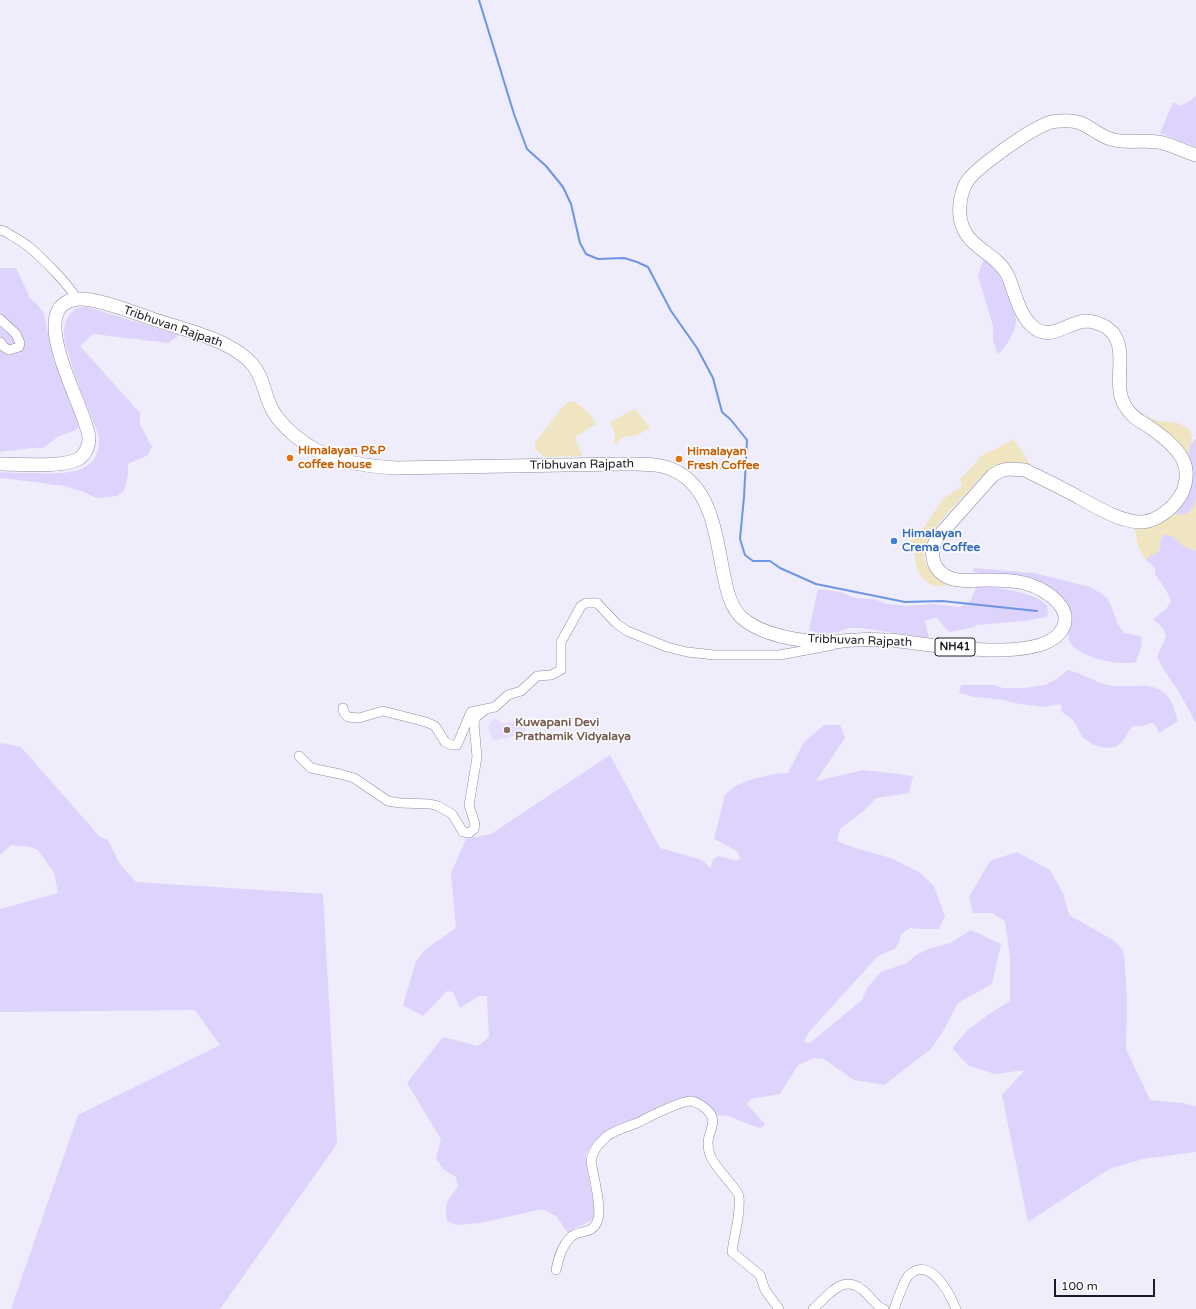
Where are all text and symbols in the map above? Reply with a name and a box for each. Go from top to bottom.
street label: Tribhuvan Rajpath [121,303,225,351]
place label: Himalayan P&P coffee house [298,444,386,472]
place label: Himalayan Fresh Coffee [687,445,759,473]
marker: Himalayan P&P coffee house [285,453,295,463]
marker: Himalayan Fresh Coffee [674,454,684,464]
street label: Tribhuvan Rajpath [530,457,634,473]
place label: Himalayan Crema Coffee [902,527,980,555]
marker: Himalayan Crema Coffee [889,536,899,546]
street label: Tribhuvan Rajpath [808,632,912,650]
road number: NH41 [935,638,975,656]
place label: Kuwapani Devi Prathamik Vidyalaya [515,716,631,744]
marker: Kuwapani Devi Prathamik Vidyalaya [502,725,512,735]
scale bar [1056,1271,1157,1297]
text: 100 m [1061,1279,1098,1293]

